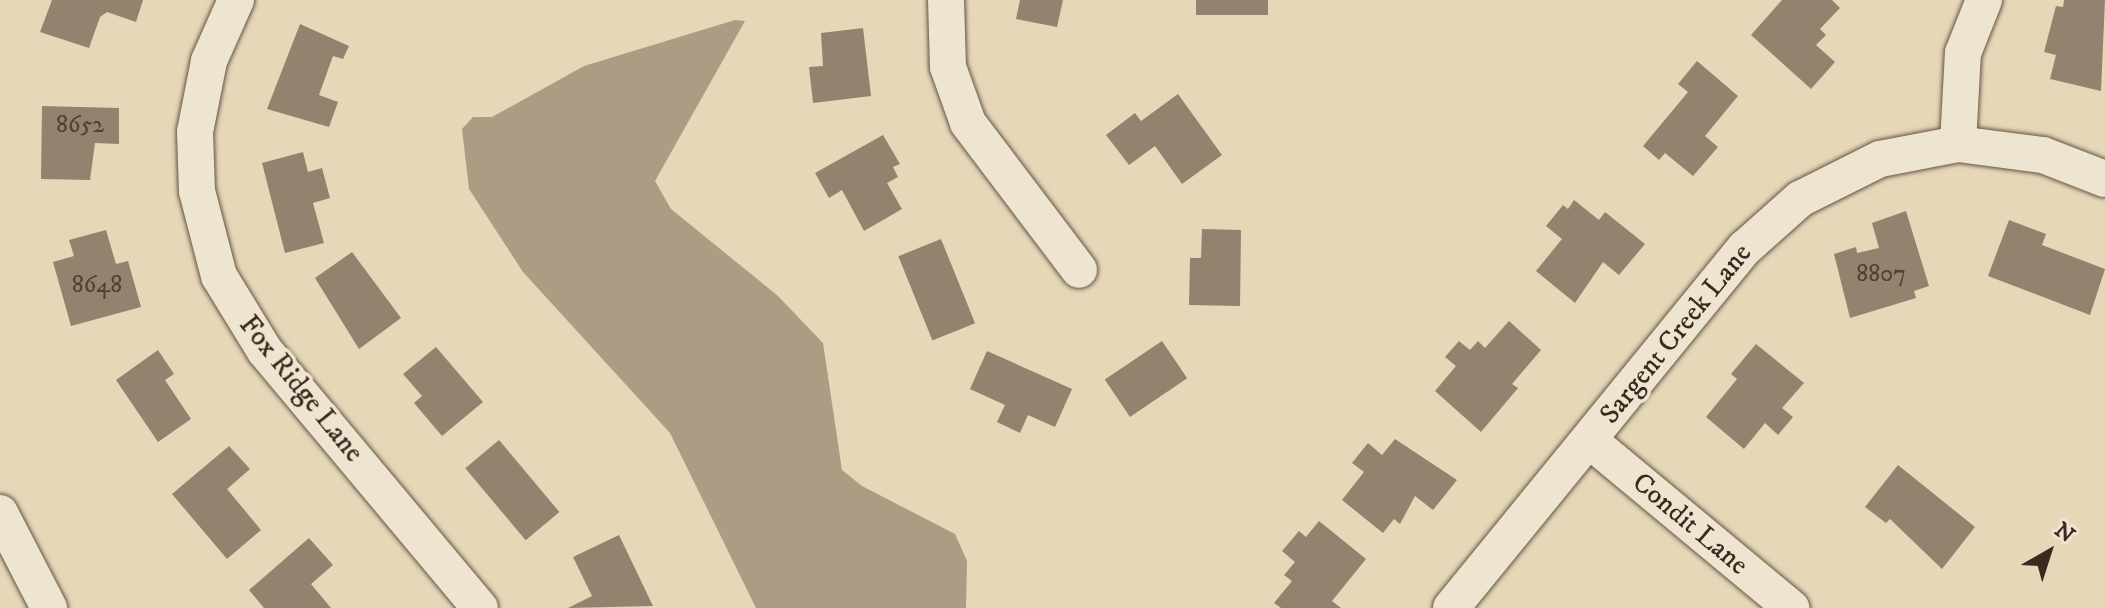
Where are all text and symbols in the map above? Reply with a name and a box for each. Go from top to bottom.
house number: 8652 [56,112,104,140]
street label: Sargent Creek Lane [1593,237,1759,431]
house number: 8807 [1856,261,1906,289]
house number: 8648 [72,272,122,300]
street label: Fox Ridge Lane [232,309,370,469]
street label: Condit Lane [1625,466,1755,582]
north arrow [2009,512,2089,592]
text: N [2049,517,2080,549]

